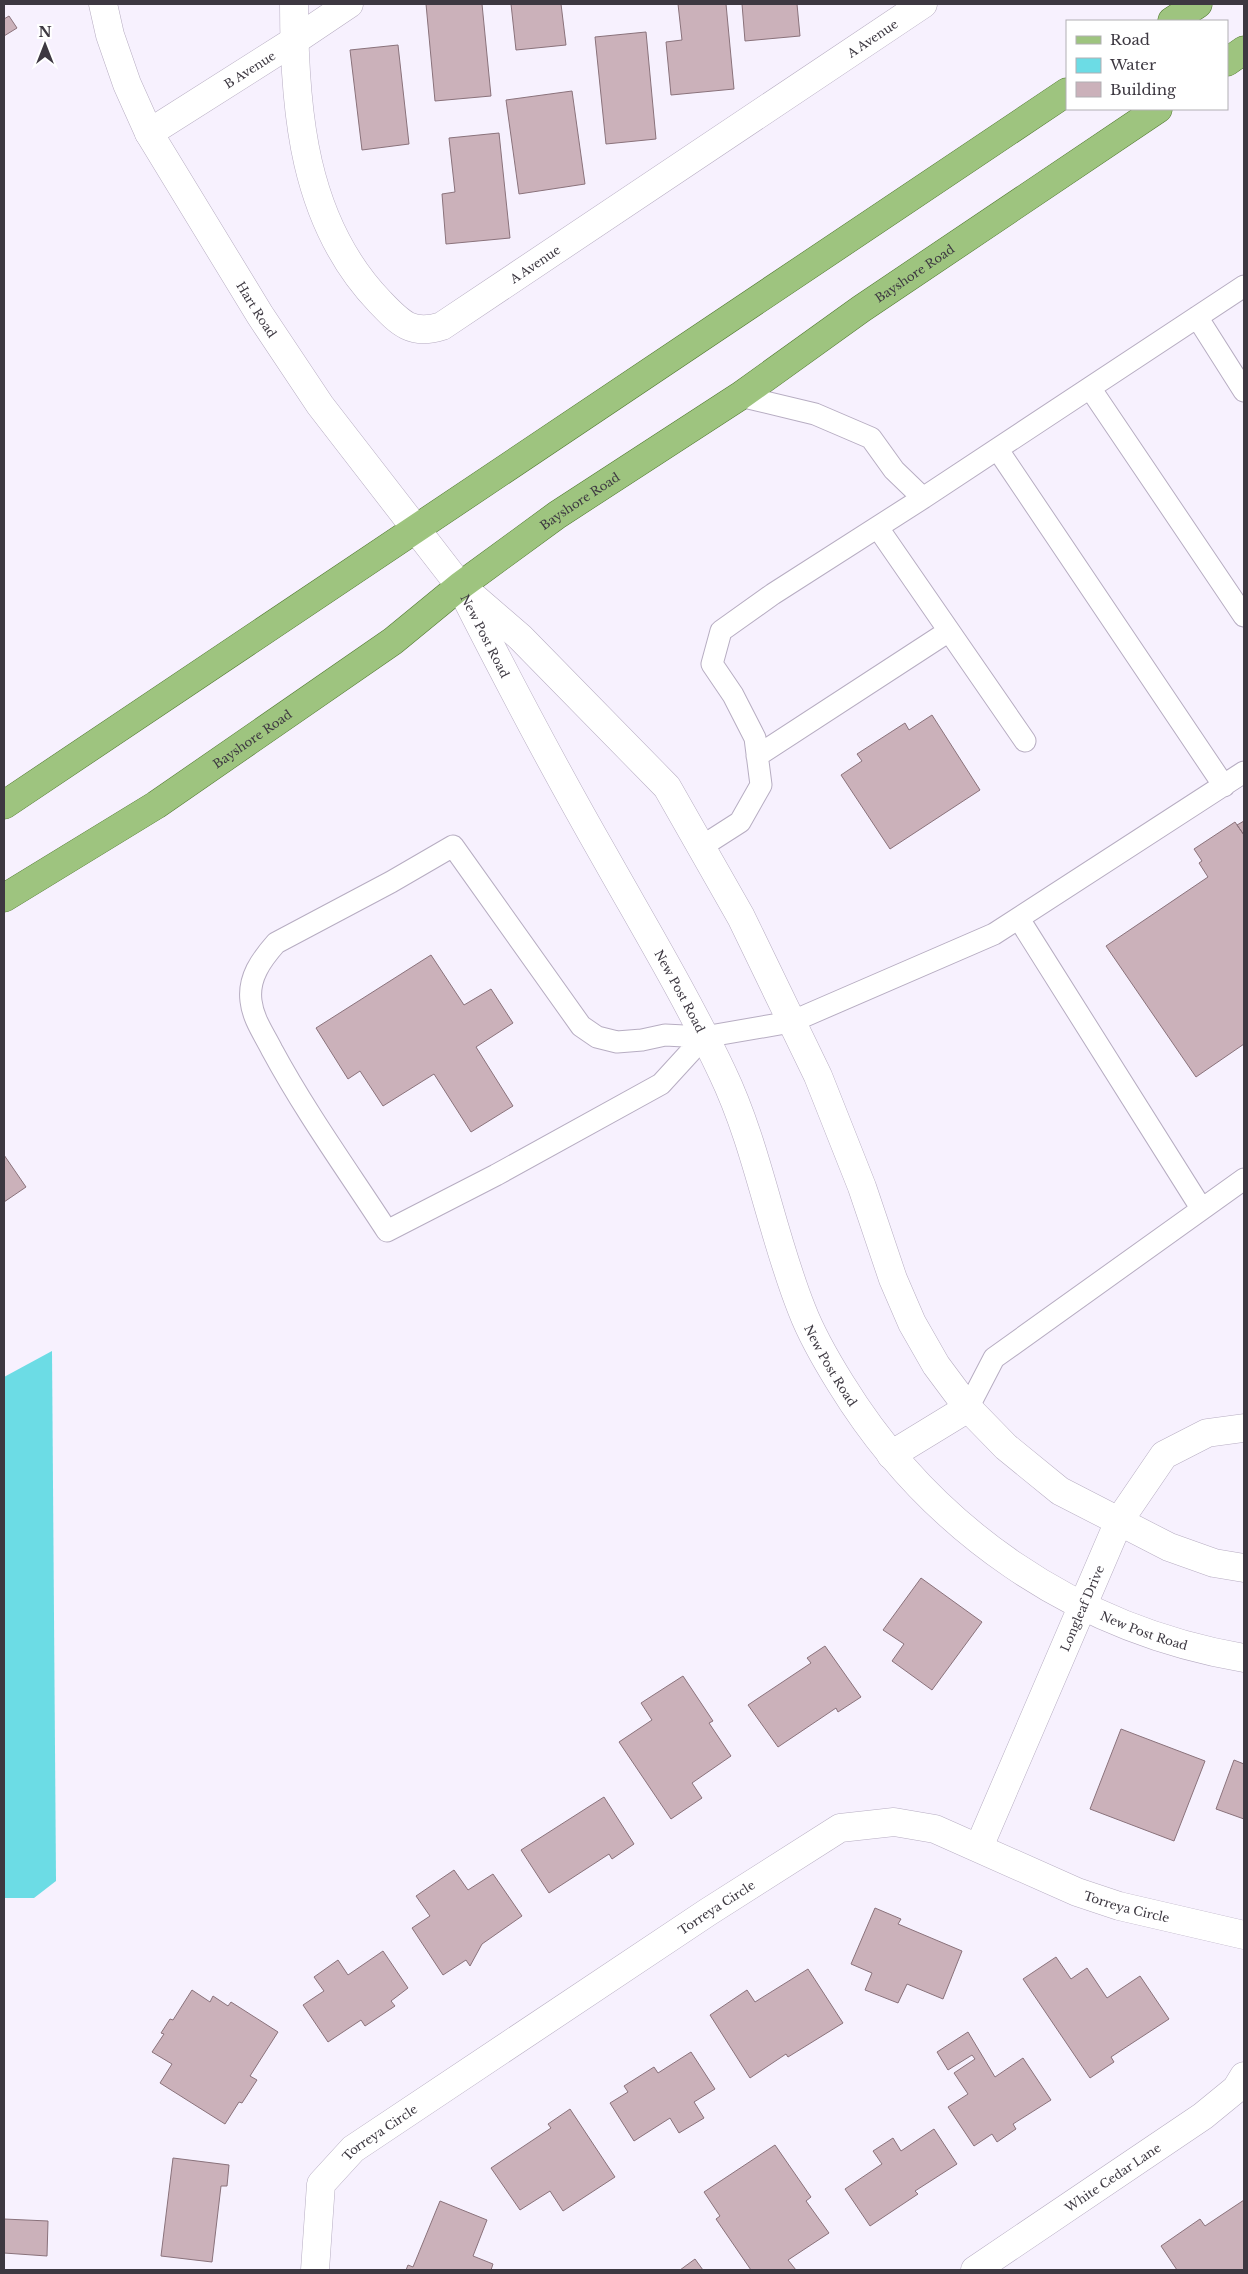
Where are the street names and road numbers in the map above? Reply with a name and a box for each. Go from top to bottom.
street label: A Avenue [843,16,900,61]
street label: B Avenue [221,47,278,91]
street label: Bayshore Road [872,241,957,305]
street label: A Avenue [506,242,563,287]
street label: Hart Road [234,278,280,340]
street label: Bayshore Road [537,469,622,533]
street label: New Post Road [458,592,513,680]
street label: Bayshore Road [210,706,294,771]
street label: New Post Road [652,947,709,1035]
street label: New Post Road [802,1322,861,1409]
street label: Longleaf Drive [1056,1563,1107,1653]
street label: New Post Road [1098,1608,1190,1653]
street label: Torreya Circle [675,1877,757,1937]
street label: Torreya Circle [1082,1887,1171,1925]
street label: Torreya Circle [339,2101,420,2164]
street label: White Cedar Lane [1061,2139,1163,2215]

